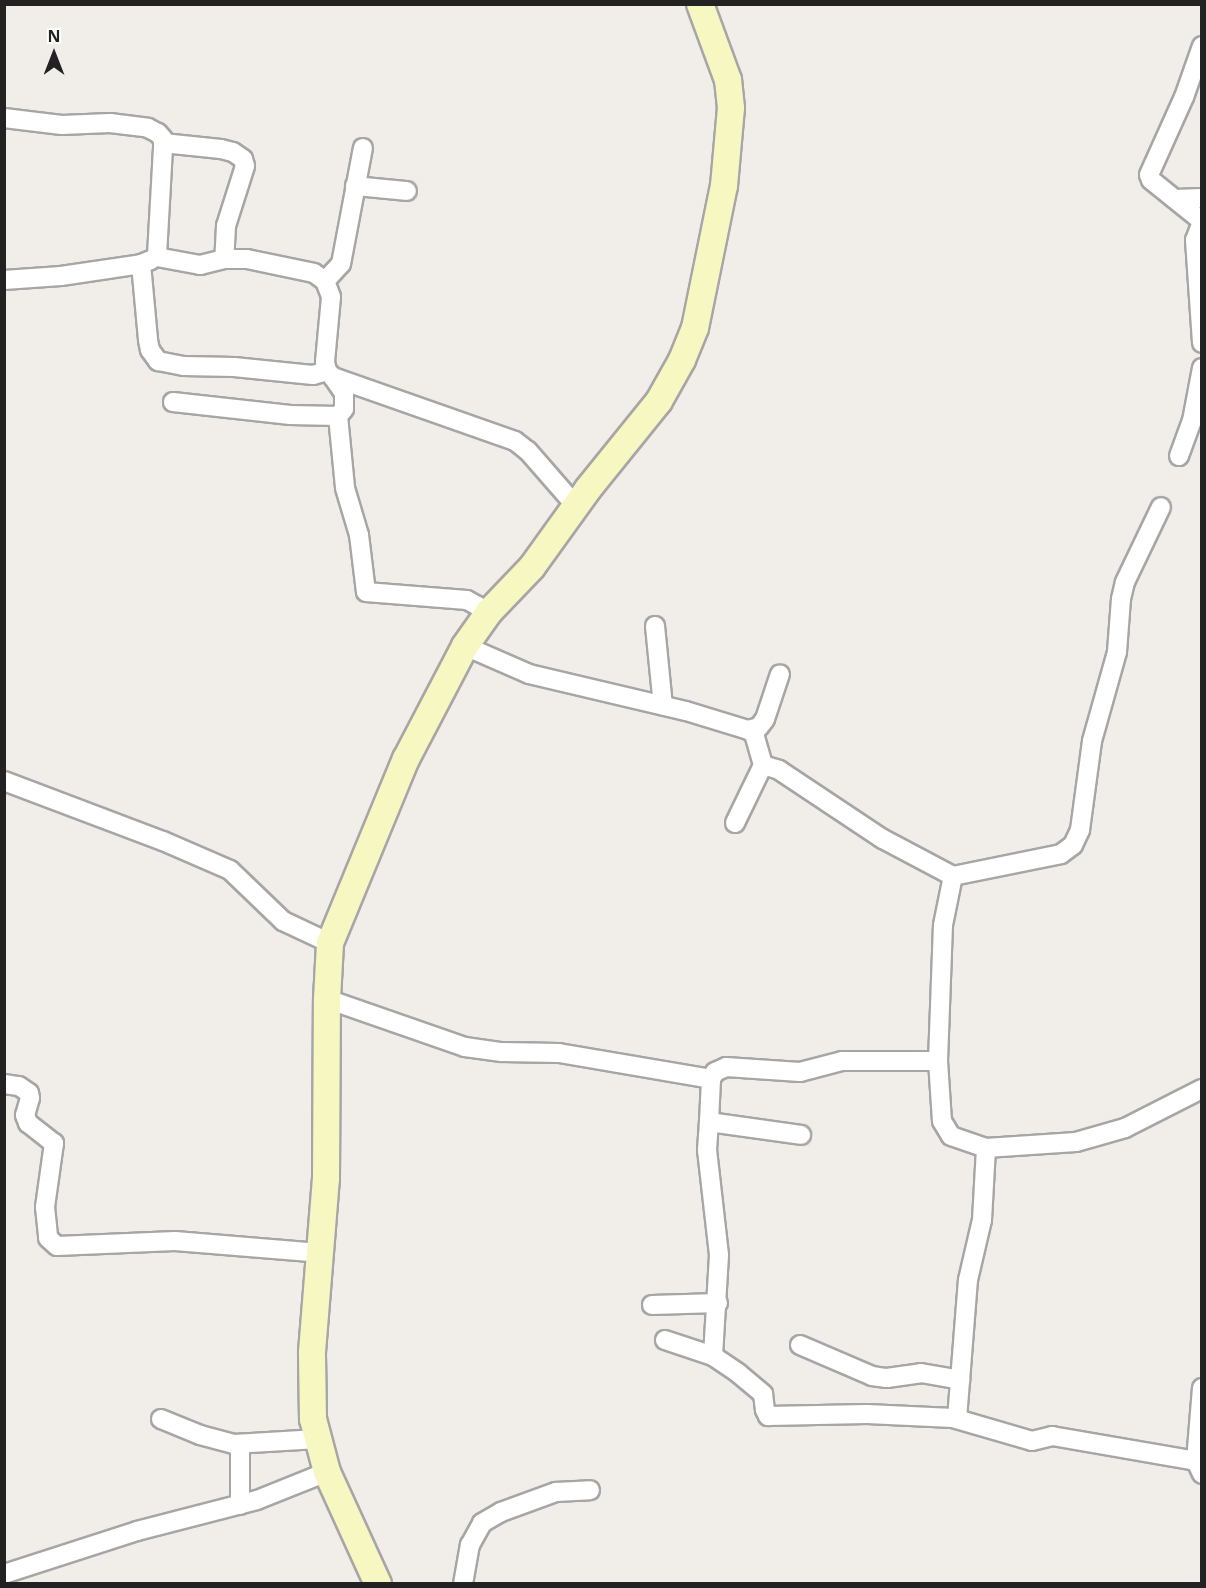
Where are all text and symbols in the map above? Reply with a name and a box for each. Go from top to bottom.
north arrow [24,24,84,84]
text: N [47,25,61,47]

